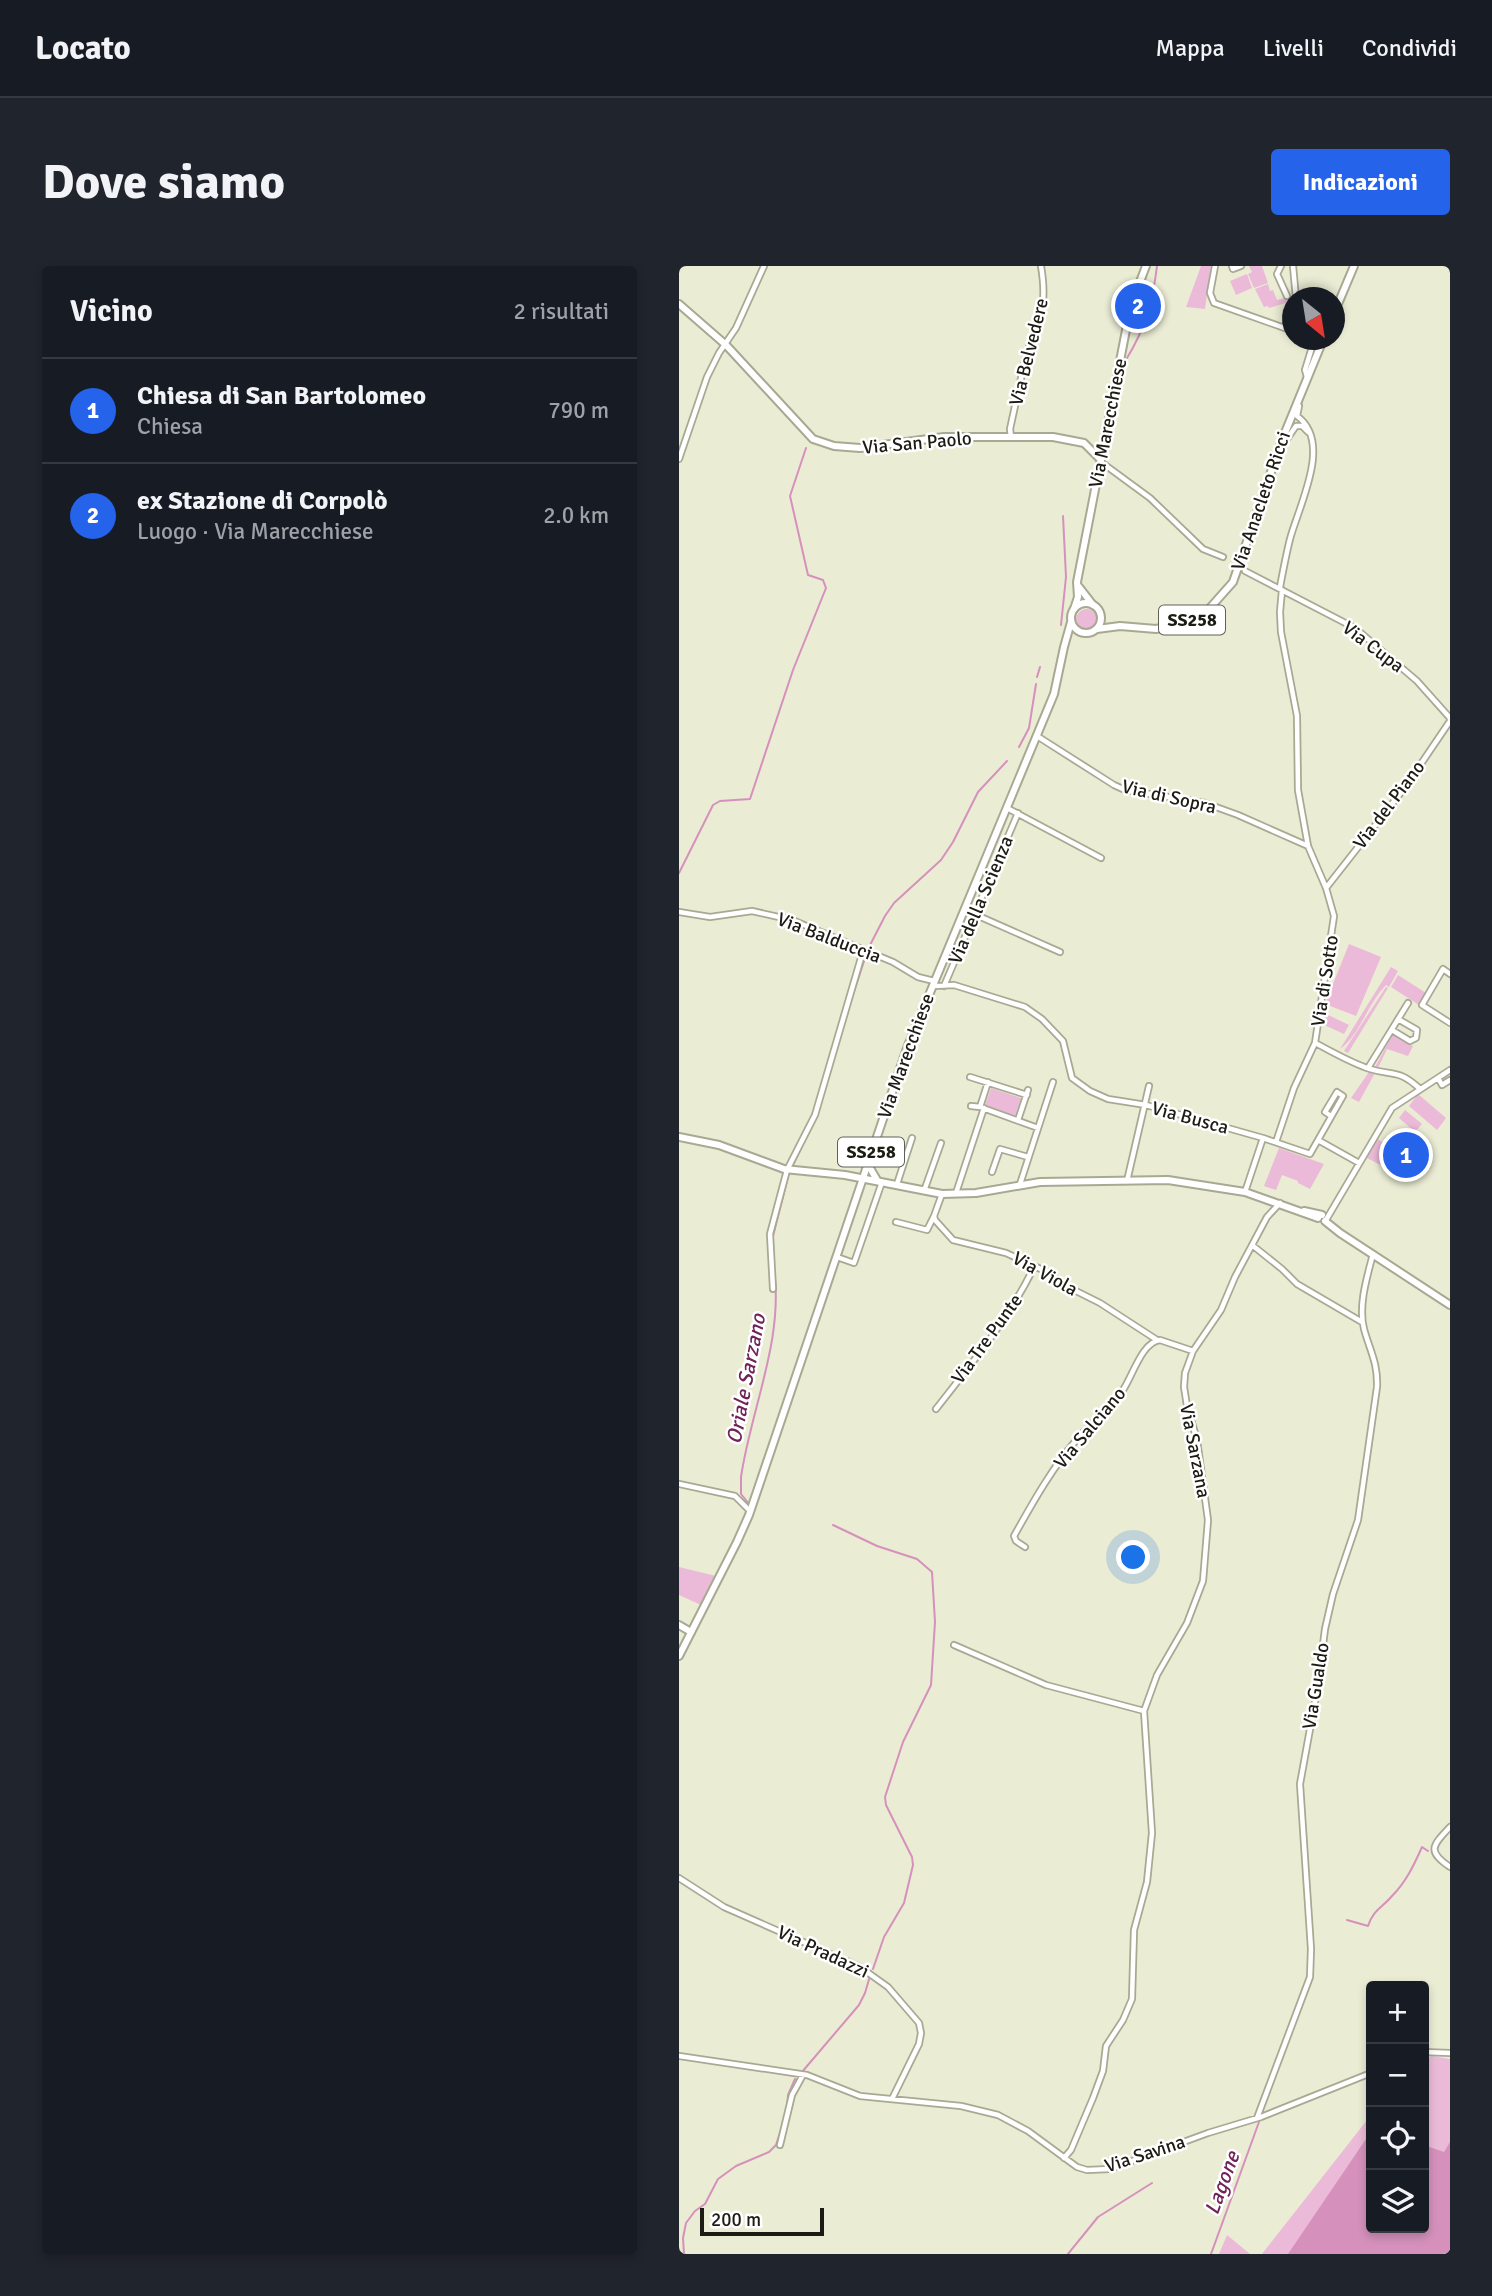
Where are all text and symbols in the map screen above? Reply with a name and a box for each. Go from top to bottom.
text: Locato [35,28,131,69]
text: Mappa [1156,33,1225,63]
text: Livelli [1263,33,1324,63]
text: Condividi [1362,33,1457,63]
button: Indicazioni [1271,149,1450,215]
text: Dove siamo [42,152,285,212]
pin: 2 [1115,280,1161,332]
north arrow [1282,287,1345,350]
text: Vicino [70,293,153,330]
street label: Via Belvedere [1004,296,1054,408]
text: 2 risultati [513,297,609,326]
street label: Via Marecchiese [1084,356,1132,490]
text: Chiesa di San Bartolomeo [137,380,426,412]
text: 1 [87,396,99,425]
text: 790 m [548,396,609,425]
text: Chiesa [137,412,203,441]
street label: Via San Paolo [861,426,973,460]
street label: Via Anacleto Ricci [1226,428,1296,574]
text: ex Stazione di Corpolò [137,485,388,517]
text: 2 [87,501,99,530]
text: 2.0 km [543,501,609,530]
text: Luogo · Via Marecchiese [137,517,374,546]
road number: SS258 [1159,606,1225,634]
street label: Via Cupa [1337,616,1409,678]
street label: Via del Piano [1348,756,1430,854]
street label: Via di Sopra [1119,774,1219,820]
street label: Via della Scienza [943,832,1019,968]
street label: Via Balduccia [774,907,884,969]
street label: Via di Sotto [1306,933,1344,1029]
street label: Via Marecchiese [872,990,940,1122]
street label: Via Busca [1149,1096,1231,1140]
pin: 1 [1383,1129,1429,1181]
road number: SS258 [838,1138,904,1166]
street label: Via Viola [1008,1246,1082,1302]
street label: Via Tre Punte [946,1289,1028,1389]
water label: Oriale Sarzano [721,1311,772,1446]
street label: Via Salciano [1049,1382,1131,1474]
street label: Via Sarzana [1174,1402,1216,1500]
your location [1116,1540,1150,1574]
street label: Via Gualdo [1297,1641,1335,1731]
street label: Via Pradazzi [773,1920,873,1984]
map controls [1366,1981,1429,2233]
button: + [1366,1981,1429,2044]
button: − [1366,2044,1429,2107]
button: locate [1366,2107,1429,2170]
street label: Via Savina [1102,2130,1188,2178]
water label: Lagone [1199,2146,1246,2218]
button: layers [1366,2170,1429,2233]
scale bar [700,2205,824,2237]
text: 200 m [711,2208,761,2232]

